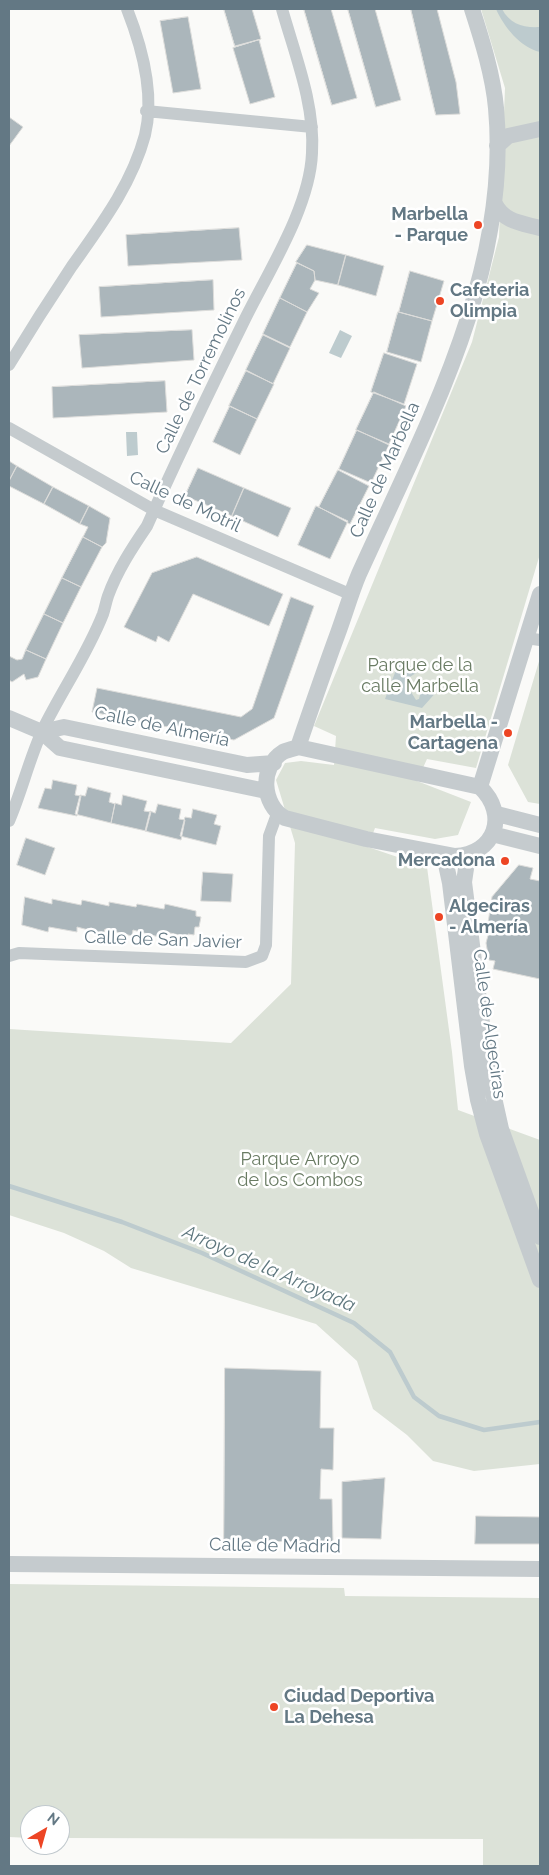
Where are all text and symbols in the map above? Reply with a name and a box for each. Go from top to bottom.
place label: Marbella - Parque [391,204,468,246]
marker: Marbella - Parque [472,219,484,231]
place label: Cafeteria Olimpia [450,280,529,322]
street label: Calle de Torremolinos [151,284,251,458]
marker: Cafeteria Olimpia [434,295,446,307]
street label: Calle de Marbella [345,399,425,541]
street label: Calle de Motril [126,467,244,537]
park label: Parque de la calle Marbella [361,655,479,698]
street label: Calle de Almería [92,702,232,752]
place label: Marbella - Cartagena [408,712,498,754]
marker: Marbella - Cartagena [502,727,514,739]
place label: Mercadona [398,850,495,872]
marker: Mercadona [499,855,511,867]
place label: Algeciras - Almería [449,896,530,939]
marker: Algeciras - Almería [433,911,445,923]
street label: Calle de San Javier [84,926,242,954]
street label: Calle de Algeciras [468,948,510,1100]
park label: Parque Arroyo de los Combos [237,1149,363,1192]
water label: Arroyo de la Arroyada [179,1221,359,1317]
street label: Calle de Madrid [209,1534,341,1558]
place label: Ciudad Deportiva La Dehesa [284,1686,434,1728]
marker: Ciudad Deportiva La Dehesa [268,1701,280,1713]
north arrow [20,1805,70,1855]
text: N [44,1809,63,1829]

